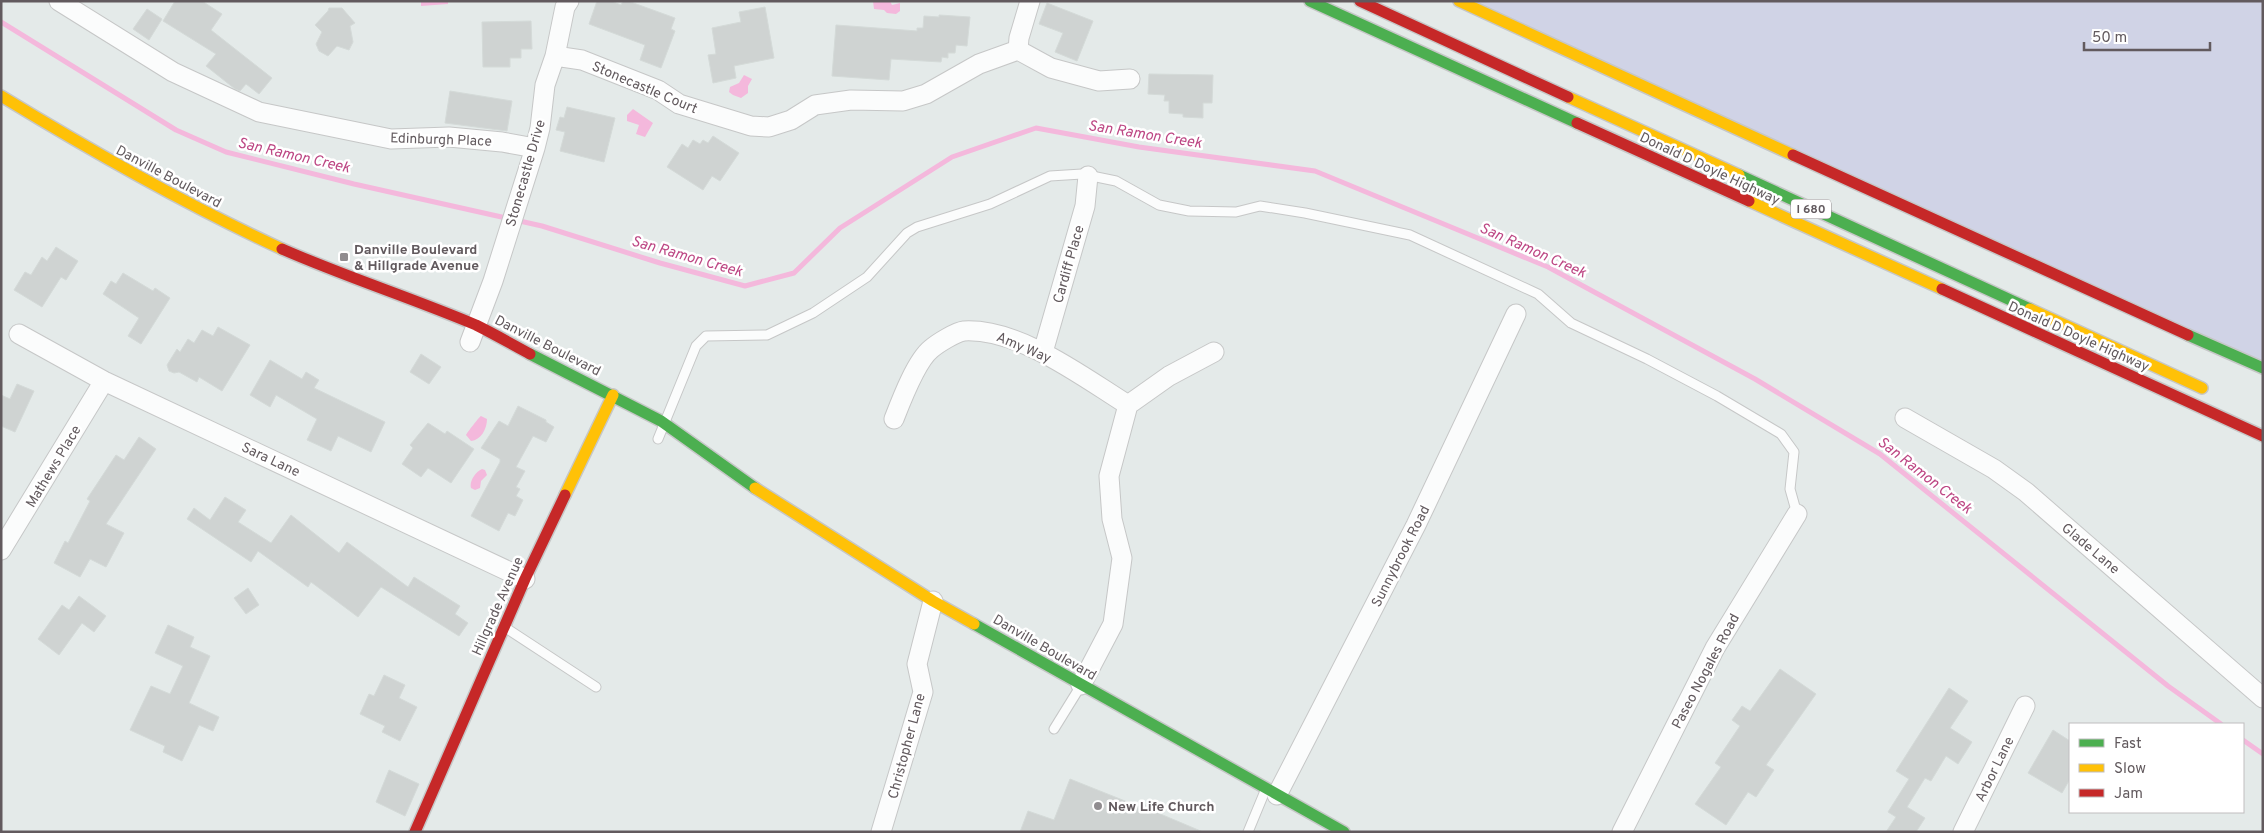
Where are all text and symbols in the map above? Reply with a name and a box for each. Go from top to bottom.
scale bar [2084,20,2210,52]
text: 50 m [2092,29,2127,48]
street label: Stonecastle Court [589,58,700,118]
water label: San Ramon Creek [1087,117,1203,154]
street label: Stonecastle Drive [503,118,550,229]
street label: Donald D Doyle Highway [1637,129,1782,209]
street label: Edinburgh Place [390,130,492,151]
water label: San Ramon Creek [236,134,352,179]
street label: Danville Boulevard [113,142,224,212]
road number: I 680 [1791,200,1831,218]
water label: San Ramon Creek [1476,219,1589,284]
street label: Cardiff Place [1050,223,1089,305]
water label: San Ramon Creek [629,233,745,282]
place label: Danville Boulevard & Hillgrade Avenue [354,242,479,275]
marker: Danville Boulevard & Hillgrade Avenue [338,251,350,263]
street label: Donald D Doyle Highway [2005,299,2152,376]
street label: Danville Boulevard [491,312,603,380]
street label: Amy Way [993,329,1053,368]
street label: Mathews Place [23,423,86,511]
water label: San Ramon Creek [1873,433,1975,519]
street label: Sara Lane [238,439,302,481]
street label: Sunnybrook Road [1368,503,1434,610]
street label: Glade Lane [2058,520,2123,578]
street label: Hillgrade Avenue [469,555,528,659]
street label: Paseo Nogales Road [1669,611,1744,732]
street label: Danville Boulevard [989,612,1099,685]
street label: Christopher Lane [885,692,930,801]
legend [2069,723,2244,813]
street label: Arbor Lane [1972,734,2018,805]
text: Fast [2114,735,2142,754]
text: Slow [2114,760,2146,779]
text: Jam [2114,785,2143,804]
place label: New Life Church [1108,799,1215,816]
marker: New Life Church [1092,800,1104,812]

